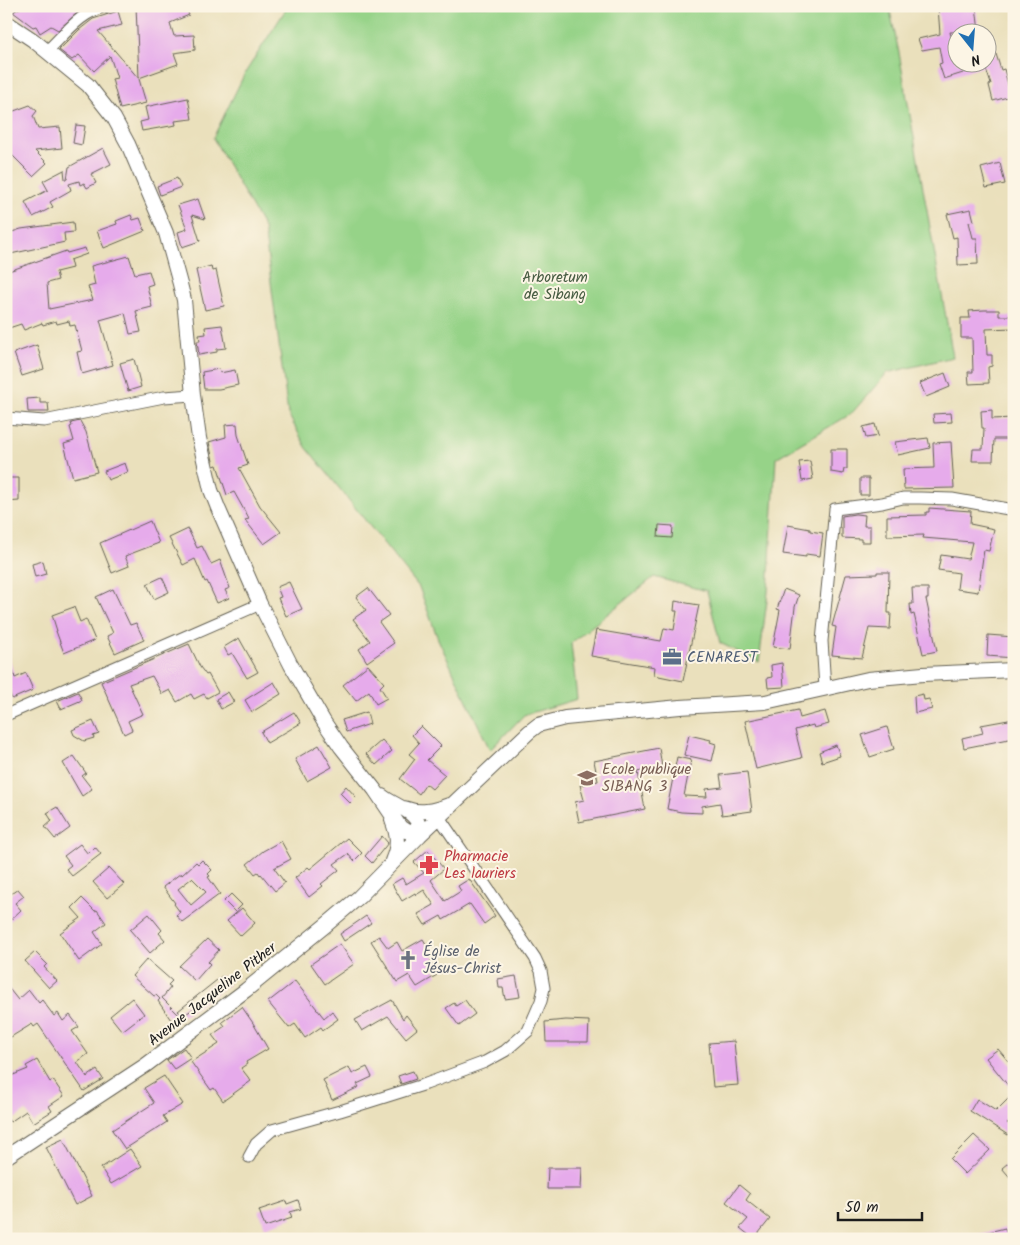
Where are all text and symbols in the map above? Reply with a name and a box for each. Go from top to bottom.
north arrow [948,22,998,72]
text: N [968,48,983,71]
park label: Arboretum de Sibang [522,266,588,307]
office icon: CENAREST [661,646,683,668]
place label: CENAREST [687,646,760,670]
place label: Ecole publique SIBANG 3 [602,758,692,799]
school or university icon: Ecole publique SIBANG 3 [576,767,598,789]
place label: Pharmacie Les lauriers [444,845,517,886]
pharmacy icon: Pharmacie Les lauriers [418,854,440,876]
street label: Avenue Jacqueline Pither [143,936,283,1053]
place label: Église de Jésus-Christ [423,940,501,981]
church icon: Église de Jésus-Christ [397,949,419,971]
scale bar [838,1190,921,1222]
text: 50 m [845,1196,879,1220]

